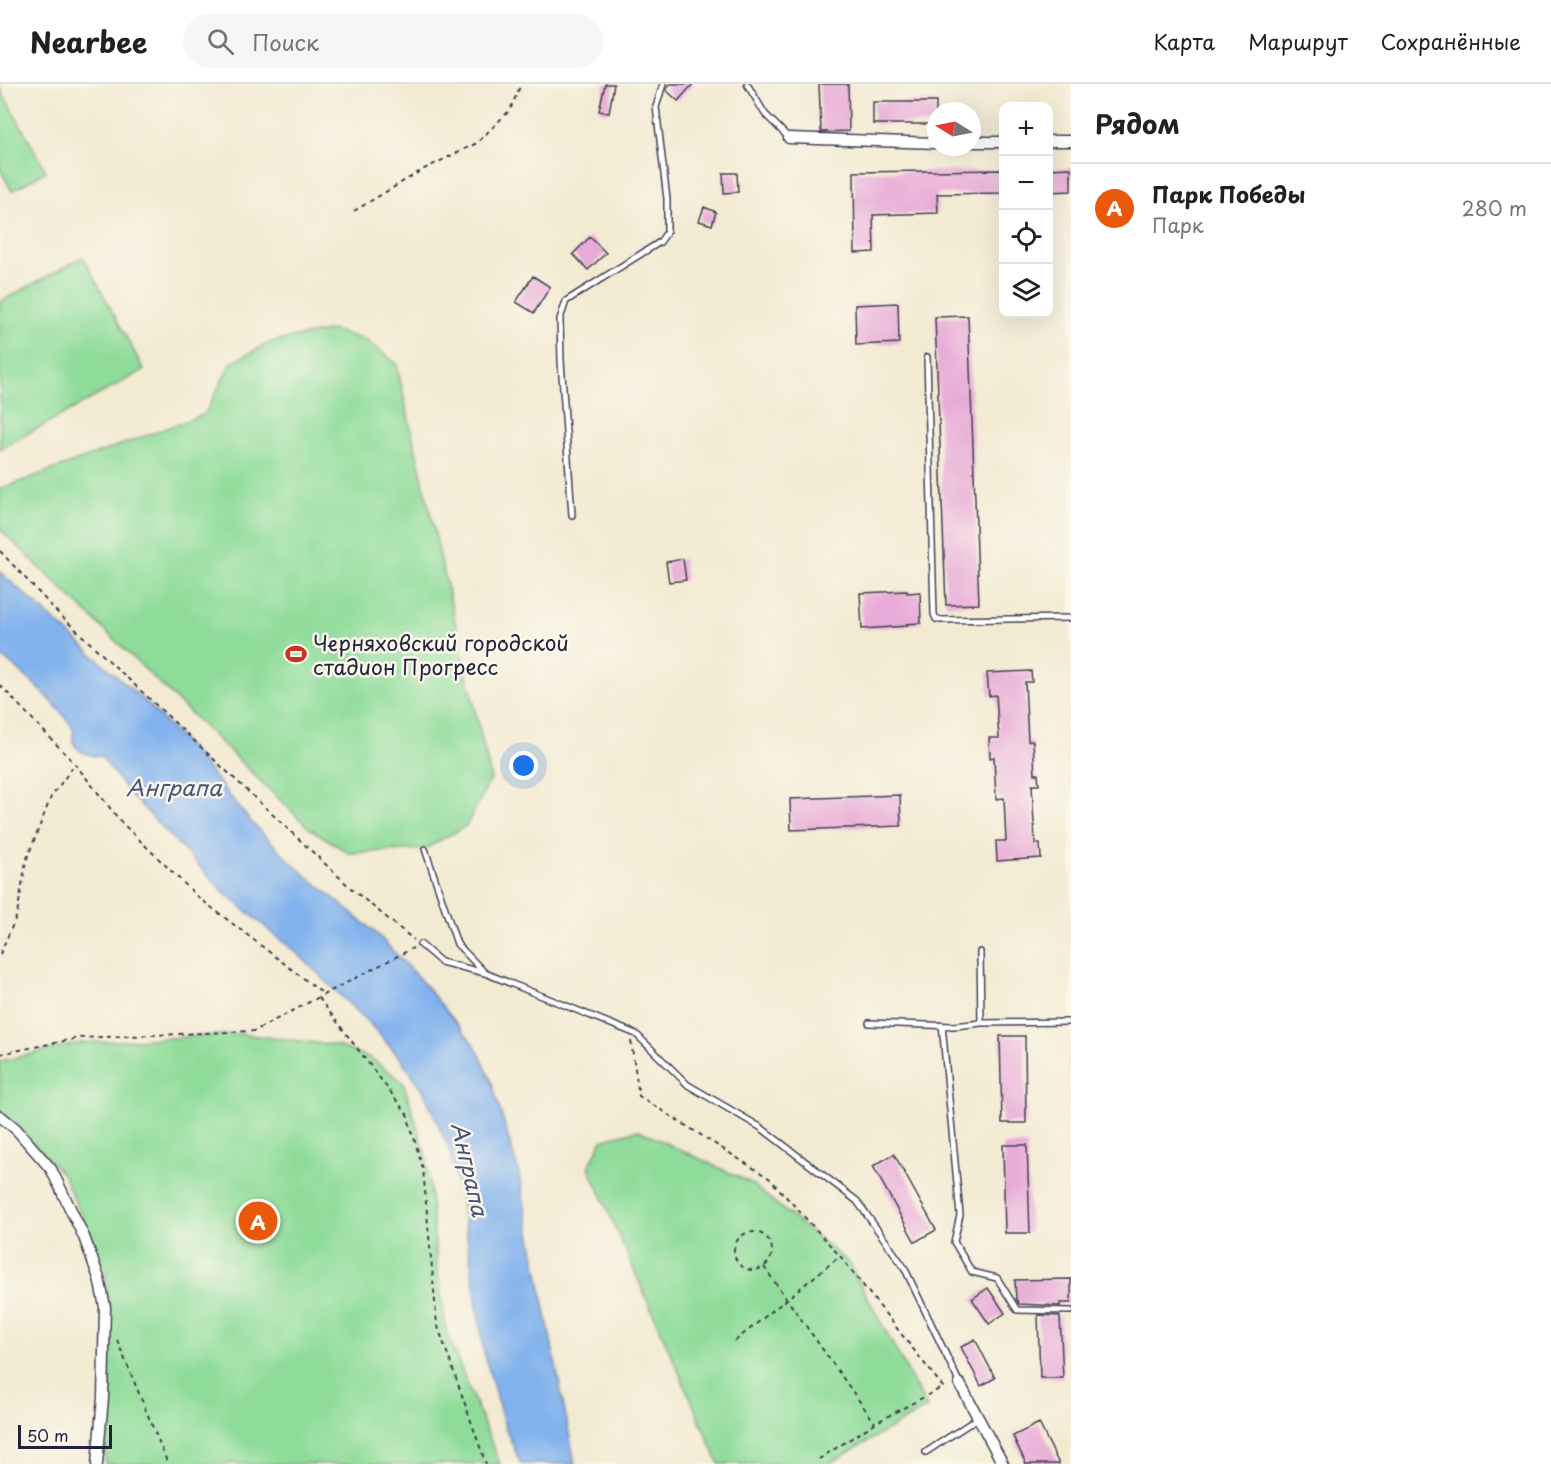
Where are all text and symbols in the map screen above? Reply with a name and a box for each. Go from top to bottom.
search box [183,14,603,68]
text: Nearbee [30,20,147,63]
icon: search [204,25,237,58]
text: Поиск [252,25,319,58]
text: Карта [1154,25,1215,57]
text: Маршрут [1248,25,1348,57]
text: Сохранённые [1381,25,1521,57]
north arrow [927,102,981,156]
map controls [999,102,1053,318]
button: + [999,102,1053,156]
text: Рядом [1095,104,1180,143]
button: − [999,156,1053,210]
text: Парк Победы [1152,177,1305,210]
text: A [1107,193,1122,223]
text: 280 m [1462,193,1527,223]
button: locate [999,210,1053,264]
text: Парк [1152,210,1204,240]
button: layers [999,264,1053,318]
place label: Черняховский городской стадион Прогресс [313,626,569,682]
sports icon: Черняховский городской стадион Прогресс [284,642,308,666]
your location [509,751,538,780]
water label: Анграпа [126,770,223,803]
water label: Анграпа [444,1119,498,1221]
pin: A [238,1198,278,1244]
scale bar [18,1422,112,1450]
text: 50 m [27,1423,68,1447]

